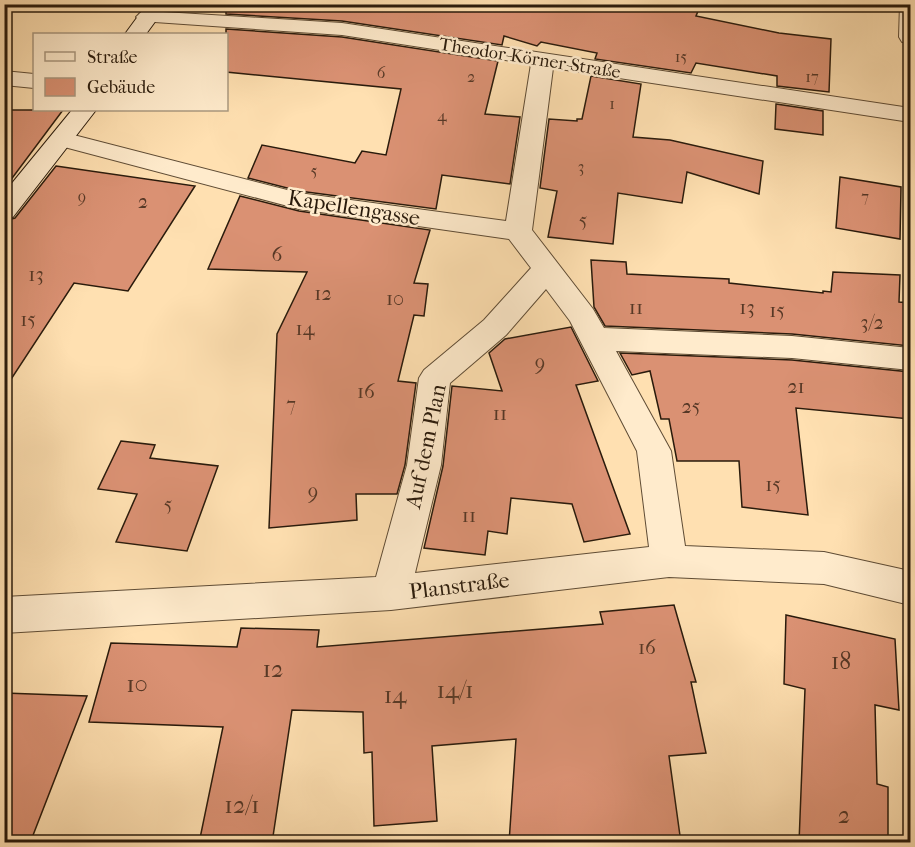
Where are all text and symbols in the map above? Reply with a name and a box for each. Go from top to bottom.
legend [33,33,228,111]
street label: Theodor-Körner-Straße [438,34,622,83]
text: Straße [87,47,138,68]
house number: 15 [675,47,687,66]
house number: 6 [377,63,386,82]
house number: 2 [467,67,475,86]
house number: 17 [805,67,819,86]
text: Gebäude [87,77,155,98]
house number: 1 [609,94,615,113]
house number: 4 [437,106,447,125]
house number: 3 [578,157,584,176]
house number: 5 [311,161,318,180]
street label: Kapellengasse [286,185,422,231]
house number: 9 [78,187,86,206]
house number: 7 [861,187,869,206]
house number: 2 [138,190,148,213]
house number: 5 [579,209,587,232]
house number: 6 [272,243,283,266]
house number: 13 [28,263,44,286]
house number: 12 [314,282,332,305]
house number: 10 [386,287,404,310]
house number: 11 [629,296,643,319]
house number: 13 [739,296,755,319]
house number: 15 [769,299,785,322]
house number: 15 [20,308,36,331]
house number: 3/2 [860,311,884,334]
house number: 14 [296,317,316,340]
house number: 9 [535,352,545,375]
house number: 21 [787,375,805,398]
house number: 16 [357,380,375,403]
street label: Auf dem Plan [400,381,452,512]
house number: 7 [286,393,296,416]
house number: 25 [682,395,700,418]
house number: 11 [493,402,507,425]
house number: 15 [765,473,781,496]
house number: 9 [308,481,318,504]
house number: 5 [164,493,172,516]
house number: 11 [462,504,476,527]
street label: Planstraße [408,567,511,605]
house number: 16 [638,636,656,659]
house number: 18 [831,647,851,675]
house number: 12 [263,655,283,683]
house number: 10 [126,670,148,698]
house number: 14/1 [436,676,474,704]
house number: 14 [384,681,407,709]
house number: 12/1 [224,791,260,819]
house number: 2 [838,801,850,829]

